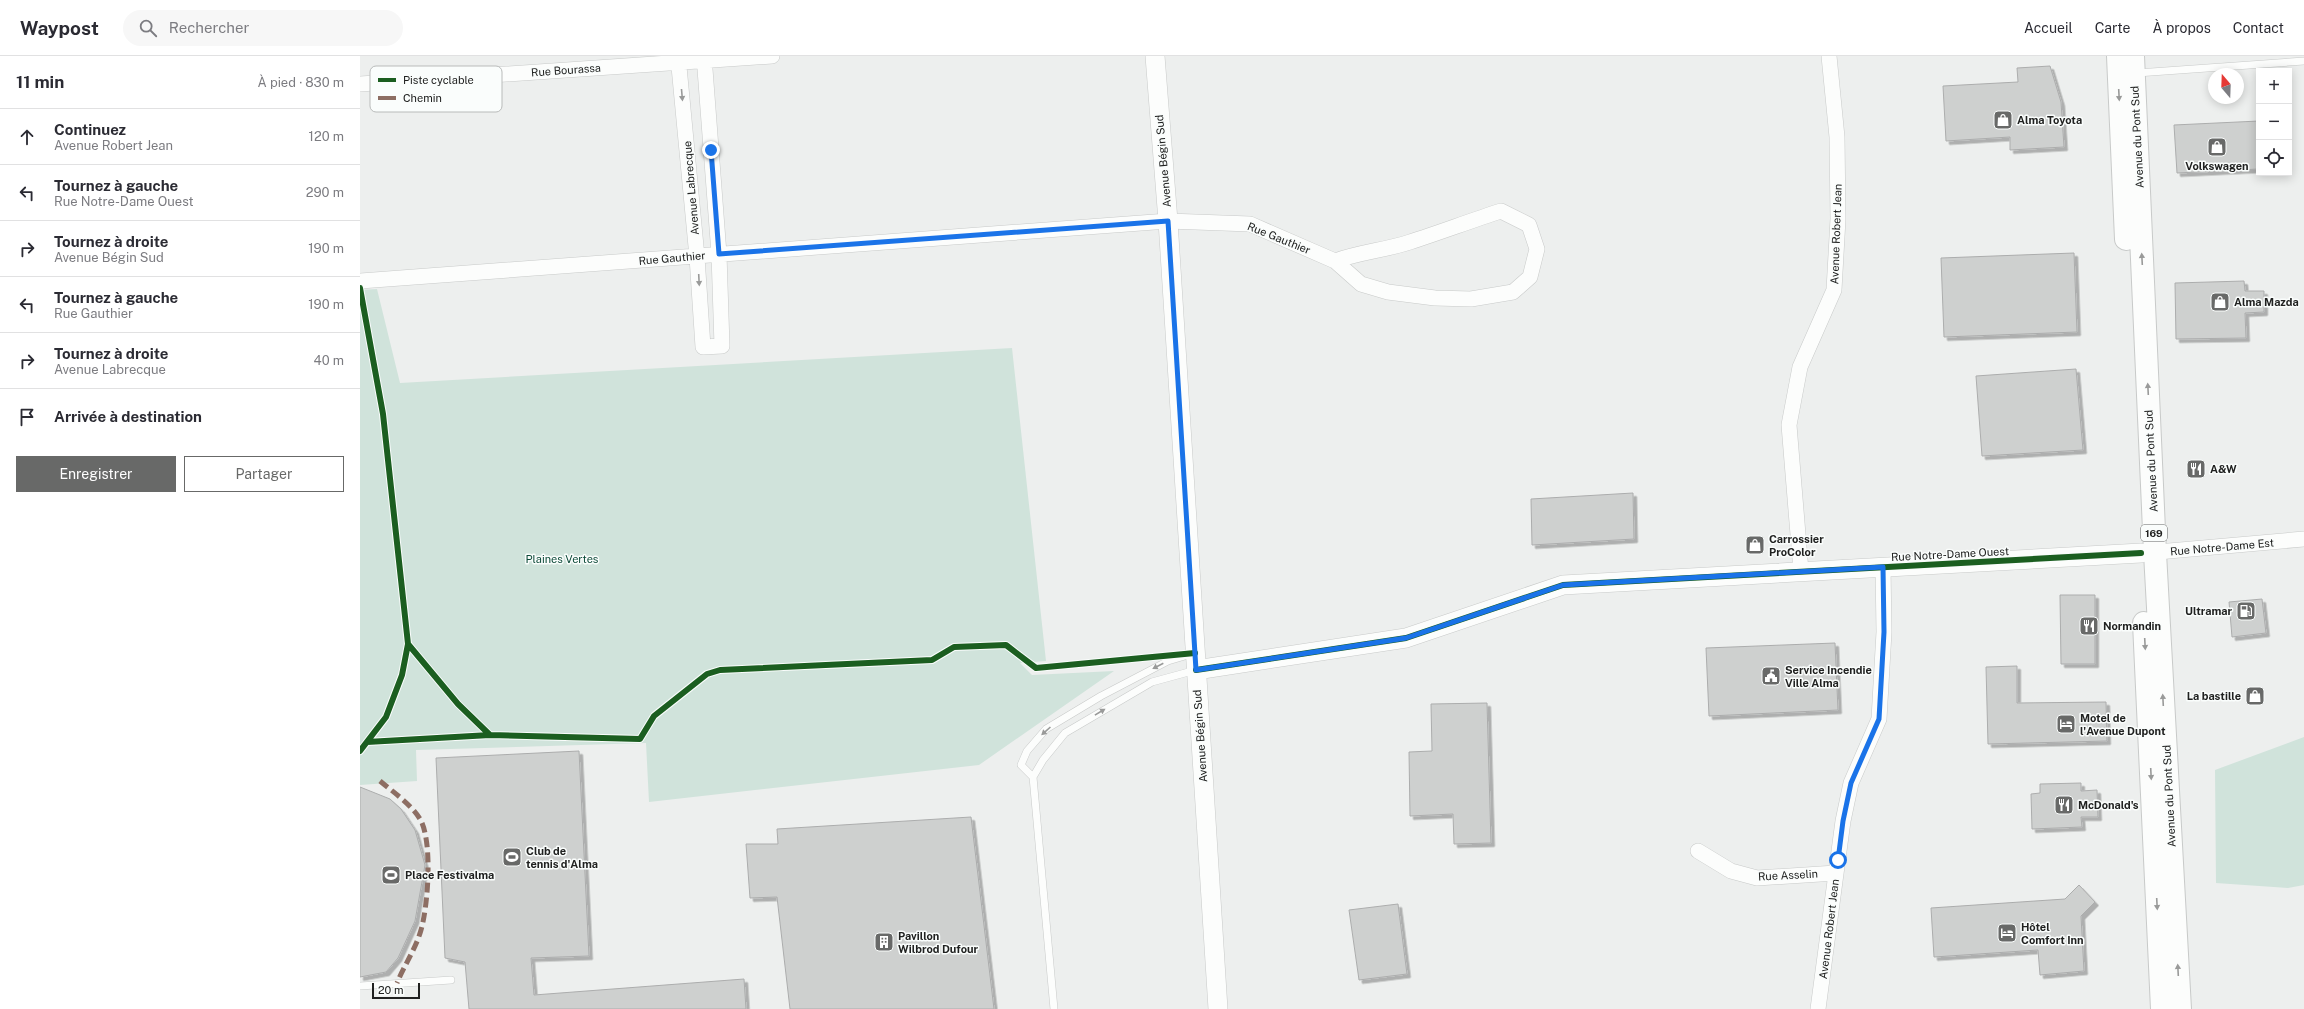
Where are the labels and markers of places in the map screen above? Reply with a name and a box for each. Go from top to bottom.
shop icon: Alma Toyota [1992,109,2014,131]
place label: Alma Toyota [2017,114,2082,126]
shop icon: Volkswagen [2206,136,2228,158]
place label: Volkswagen [2185,160,2249,172]
shop icon: Alma Mazda [2209,291,2231,313]
place label: Alma Mazda [2234,296,2299,308]
restaurant icon: A&W [2185,458,2207,480]
place label: A&W [2210,463,2237,475]
place label: Carrossier ProColor [1769,533,1824,558]
shop icon: Carrossier ProColor [1744,534,1766,556]
fuel station icon: Ultramar [2235,600,2257,622]
place label: Ultramar [2185,605,2232,617]
restaurant icon: Normandin [2078,615,2100,637]
place label: Normandin [2103,620,2161,632]
place label: Service Incendie Ville Alma [1785,664,1872,689]
public building icon: Service Incendie Ville Alma [1760,665,1782,687]
shop icon: La bastille [2244,685,2266,707]
place label: La bastille [2187,690,2241,702]
place label: Motel de l'Avenue Dupont [2080,712,2166,737]
hotel icon: Motel de l'Avenue Dupont [2055,713,2077,735]
restaurant icon: McDonald's [2053,794,2075,816]
place label: McDonald's [2078,799,2139,811]
place label: Club de tennis d'Alma [526,845,598,870]
sports icon: Club de tennis d'Alma [501,846,523,868]
sports icon: Place Festivalma [380,864,402,886]
place label: Place Festivalma [405,869,494,881]
place label: Hôtel Comfort Inn [2021,921,2084,946]
hotel icon: Hôtel Comfort Inn [1996,922,2018,944]
place label: Pavillon Wilbrod Dufour [898,930,979,955]
building icon: Pavillon Wilbrod Dufour [873,931,895,953]

